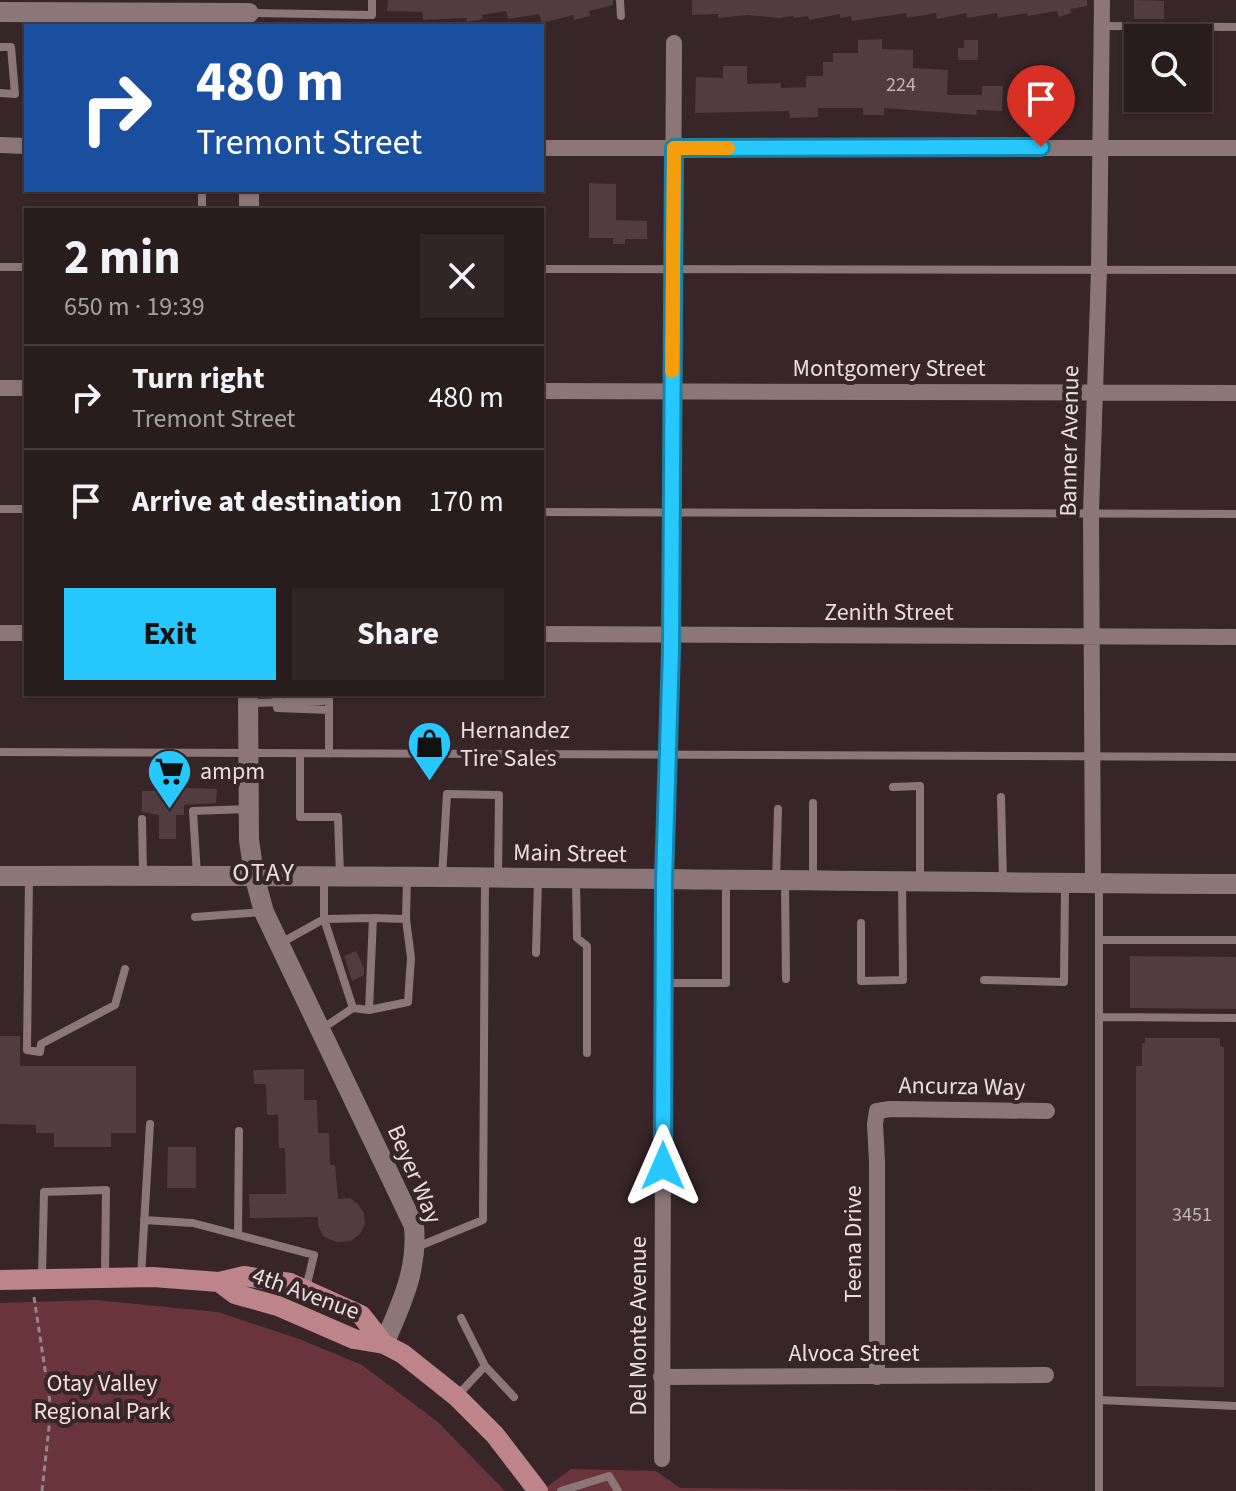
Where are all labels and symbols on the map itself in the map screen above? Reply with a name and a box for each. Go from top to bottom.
pin [1007,65,1075,147]
house number: 224 [886,71,916,99]
street label: Montgomery Street [792,351,986,386]
street label: Banner Avenue [1051,365,1088,517]
street label: Zenith Street [824,595,954,630]
place label: Hernandez Tire Sales [460,713,570,776]
shop icon: Hernandez Tire Sales [405,720,453,783]
supermarket icon: ampm [145,747,193,810]
place label: ampm [200,754,265,789]
street label: Main Street [513,835,627,872]
district label: OTAY [232,854,296,891]
street label: Ancurza Way [898,1068,1026,1105]
street label: Beyer Way [378,1119,451,1229]
position arrow [621,1124,705,1208]
street label: Teena Drive [836,1185,871,1303]
house number: 3451 [1172,1201,1212,1229]
street label: Del Monte Avenue [621,1236,656,1416]
street label: 4th Avenue [247,1258,364,1329]
street label: Alvoca Street [788,1336,920,1371]
park label: Otay Valley Regional Park [33,1366,171,1429]

